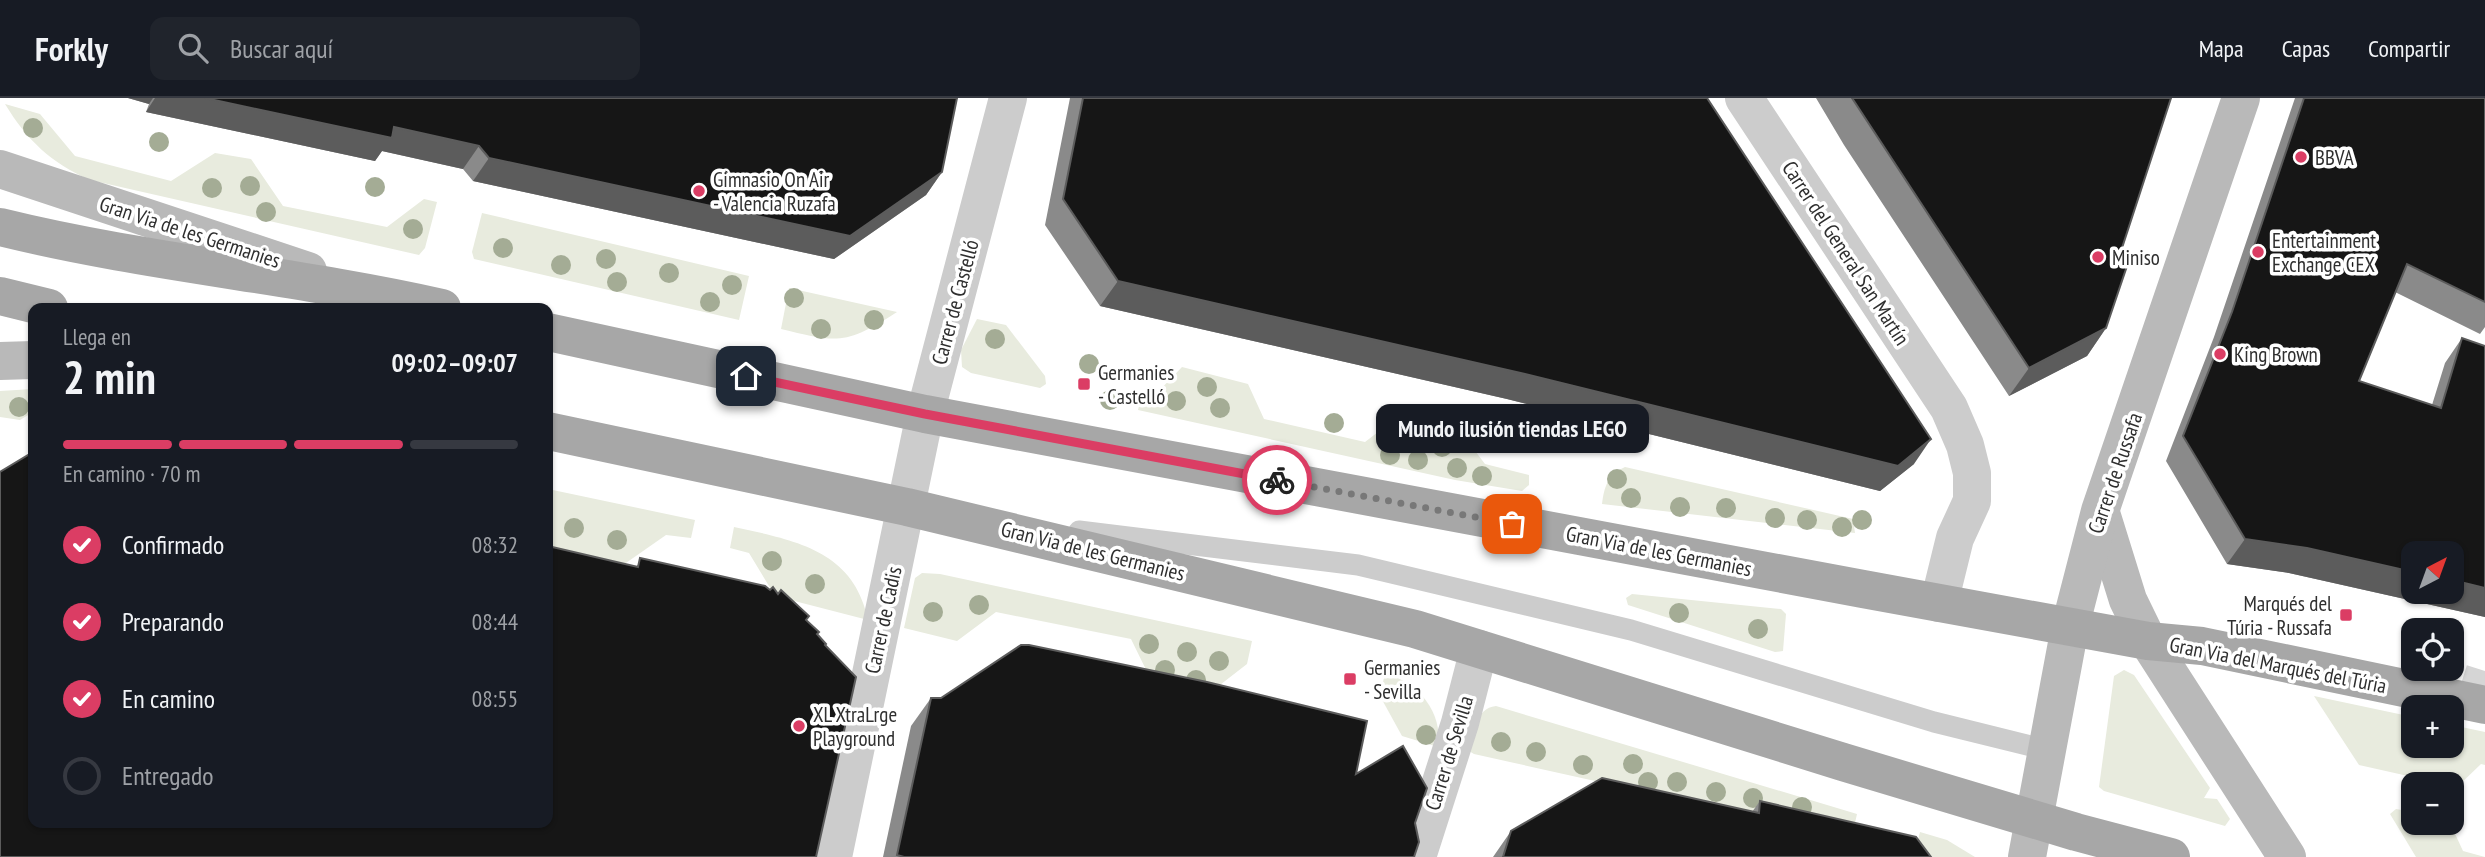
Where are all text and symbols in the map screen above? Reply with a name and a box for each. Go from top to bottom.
search box [150,17,640,80]
text: Forkly [35,27,108,70]
icon: search [174,29,212,67]
text: Buscar aquí [230,32,333,65]
text: Mapa [2199,33,2244,64]
text: Capas [2282,33,2330,64]
text: Compartir [2368,33,2450,64]
place label: BBVA [2315,144,2354,171]
marker: BBVA [2293,149,2309,165]
street label: Carrer del General San Martín [1776,156,1916,350]
place label: Gimnasio On Air - Valencia Ruzafa [713,166,836,217]
marker: Gimnasio On Air - Valencia Ruzafa [691,183,707,199]
street label: Gran Via de les Germanies [96,190,284,274]
place label: Entertainment Exchange CEX [2272,227,2376,278]
street label: Carrer de Castelló [925,237,985,367]
place label: Miniso [2112,244,2160,271]
marker: Entertainment Exchange CEX [2250,244,2266,260]
marker: Miniso [2090,249,2106,265]
text: Llega en [63,322,131,351]
place label: King Brown [2234,341,2318,368]
text: 09:02–09:07 [391,346,518,379]
pin [716,346,776,406]
marker: King Brown [2212,346,2228,362]
text: 2 min [63,347,156,407]
icon: home [727,357,765,395]
place label: Germanies - Castelló [1098,359,1174,410]
marker: Germanies - Castelló [1076,376,1092,392]
callout: Mundo ilusión tiendas LEGO [1376,405,1648,454]
street label: Carrer de Russafa [2082,409,2148,537]
text: Mundo ilusión tiendas LEGO [1398,414,1627,443]
courier [1242,445,1312,515]
text: En camino · 70 m [63,459,200,488]
icon: bike [1258,461,1296,499]
pin [1482,494,1542,554]
icon: bag [1493,505,1531,543]
street label: Gran Via de les Germanies [998,515,1188,587]
street label: Gran Via de les Germanies [1564,520,1754,582]
icon: check [63,526,101,564]
text: Confirmado [122,528,224,561]
text: 08:32 [472,530,518,559]
north arrow [2401,541,2464,604]
map controls [2401,541,2464,835]
street label: Carrer de Cadis [858,564,908,676]
place label: Marqués del Túria - Russafa [2227,590,2332,641]
icon: check [63,603,101,641]
text: Preparando [122,605,224,638]
text: 08:44 [472,607,518,636]
marker: Marqués del Túria - Russafa [2338,607,2354,623]
button: locate [2401,618,2464,681]
street label: Gran Via del Marqués del Túria [2167,631,2389,699]
place label: Germanies - Sevilla [1364,654,1440,705]
marker: Germanies - Sevilla [1342,671,1358,687]
icon: check [63,680,101,718]
text: En camino [122,682,215,715]
text: 08:55 [472,684,518,713]
street label: Carrer de Sevilla [1419,692,1479,814]
button: + [2401,695,2464,758]
place label: XL XtraLrge Playground [813,701,897,752]
marker: XL XtraLrge Playground [791,718,807,734]
text: Entregado [122,759,214,792]
button: − [2401,772,2464,835]

